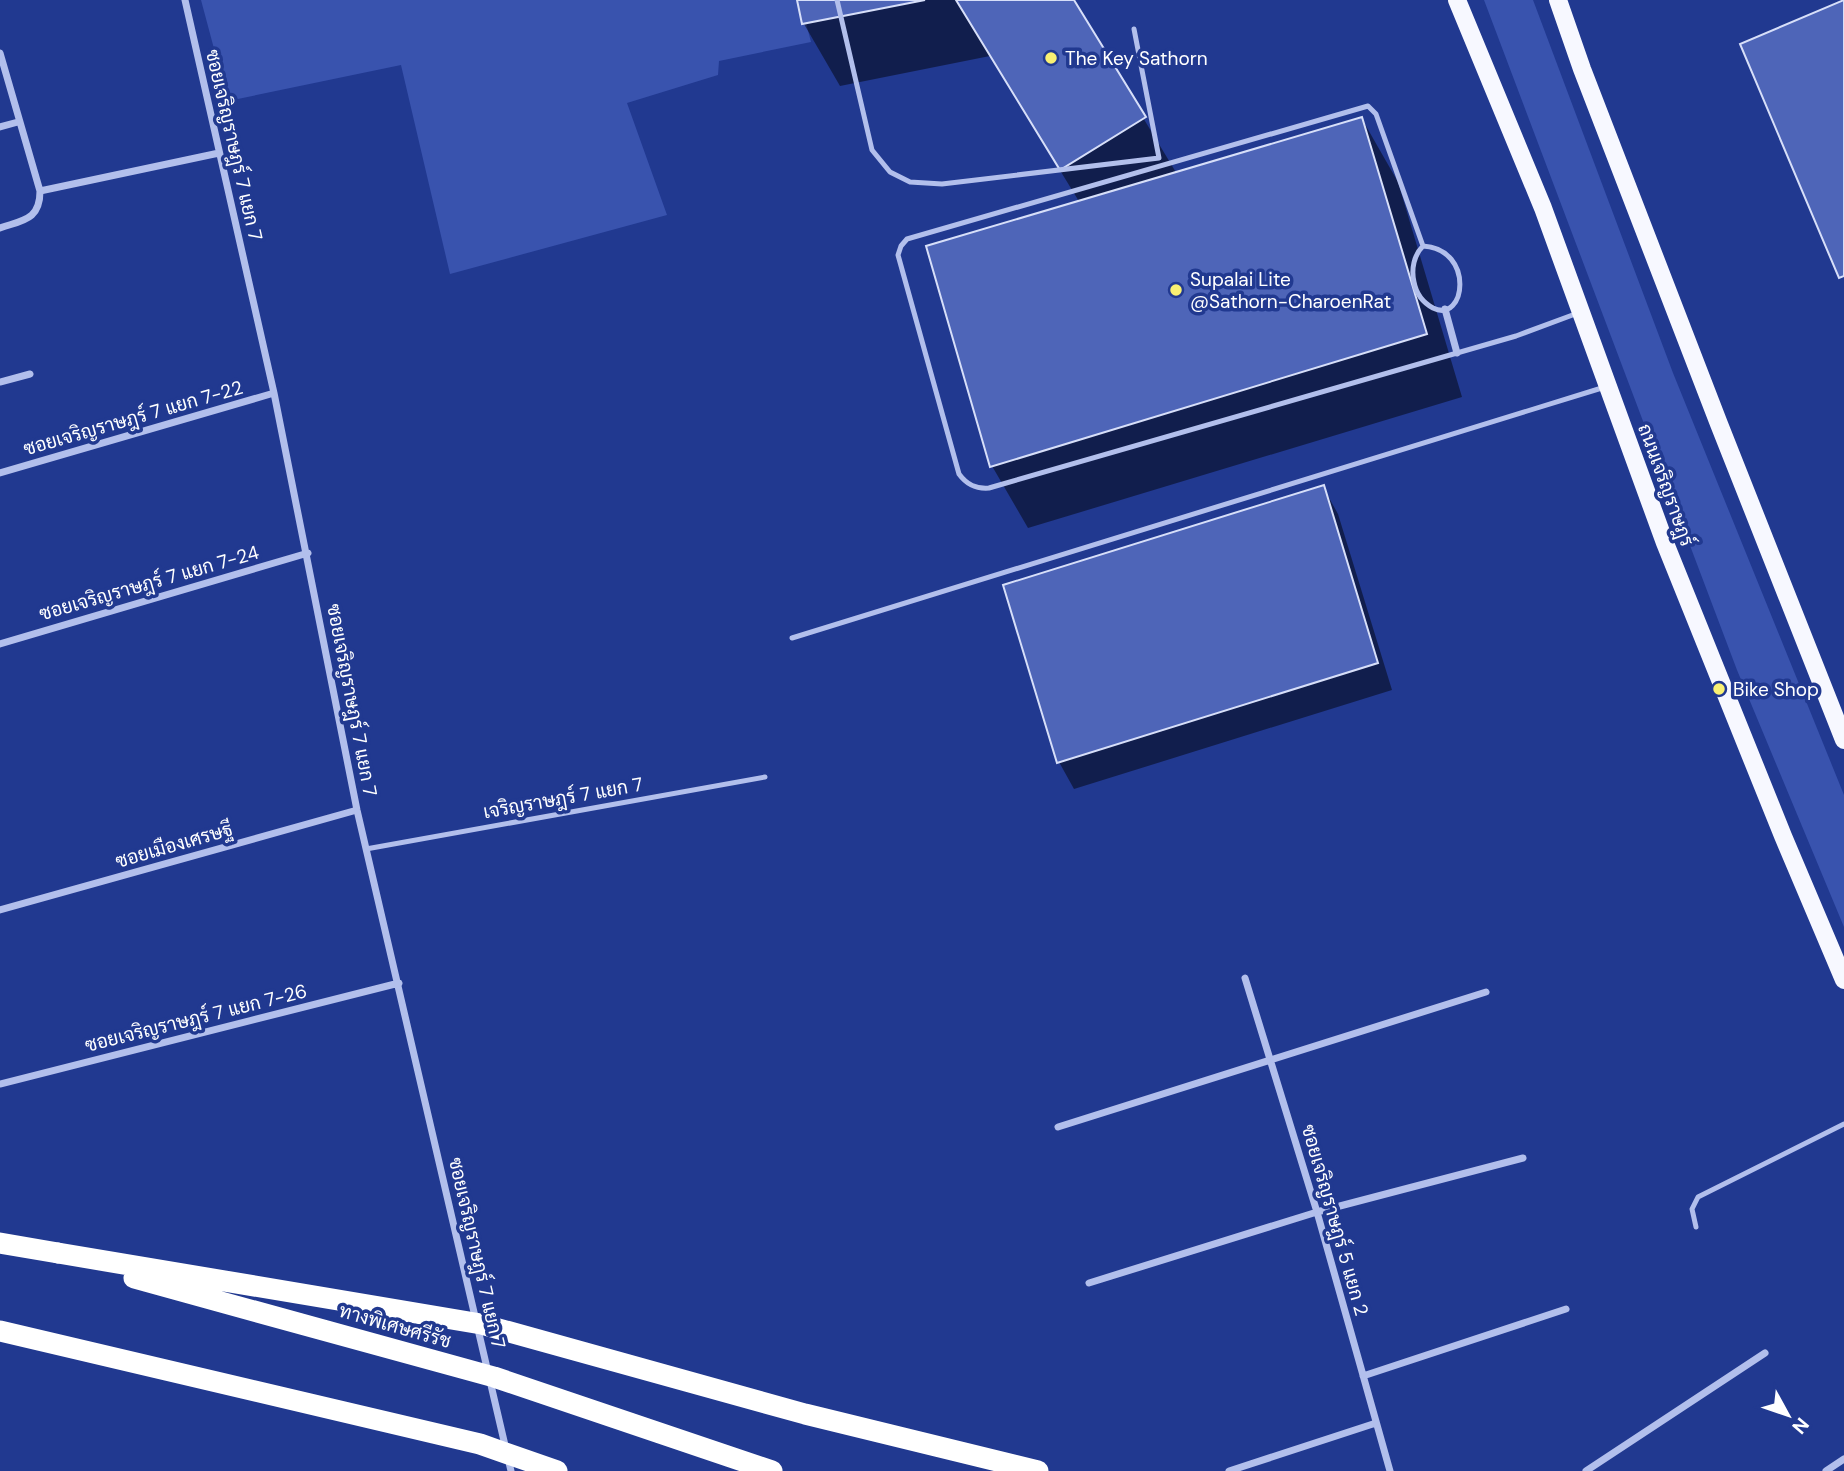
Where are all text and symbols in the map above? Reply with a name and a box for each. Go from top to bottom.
place label: The Key Sathorn [1065,46,1208,71]
street label: ซอยเจริญราษฎร์ 7 แยก 7 [200,47,268,243]
marker: The Key Sathorn [1043,50,1059,66]
place label: Supalai Lite @Sathorn-CharoenRat [1190,267,1391,314]
marker: Supalai Lite @Sathorn-CharoenRat [1168,282,1184,298]
street label: ซอยเจริญราษฎร์ 7 แยก 7-22 [20,375,246,461]
street label: ถนนเจริญราษฎร์ [1632,420,1700,550]
street label: ซอยเจริญราษฎร์ 7 แยก 7-24 [36,540,262,626]
street label: ซอยเจริญราษฎร์ 7 แยก 7 [321,602,383,798]
place label: Bike Shop [1733,677,1819,702]
marker: Bike Shop [1711,681,1727,697]
street label: เจริญราษฎร์ 7 แยก 7 [481,772,645,824]
street label: ซอยเมืองเศรษฐี [113,816,235,874]
street label: ซอยเจริญราษฎร์ 7 แยก 7-26 [82,978,310,1058]
street label: ซอยเจริญราษฎร์ 5 แยก 2 [1296,1122,1374,1319]
street label: ซอยเจริญราษฎร์ 7 แยก 7 [443,1155,511,1351]
street label: ทางพิเศษศรีรัช [336,1298,454,1354]
north arrow [1753,1380,1823,1450]
text: N [1787,1412,1815,1439]

